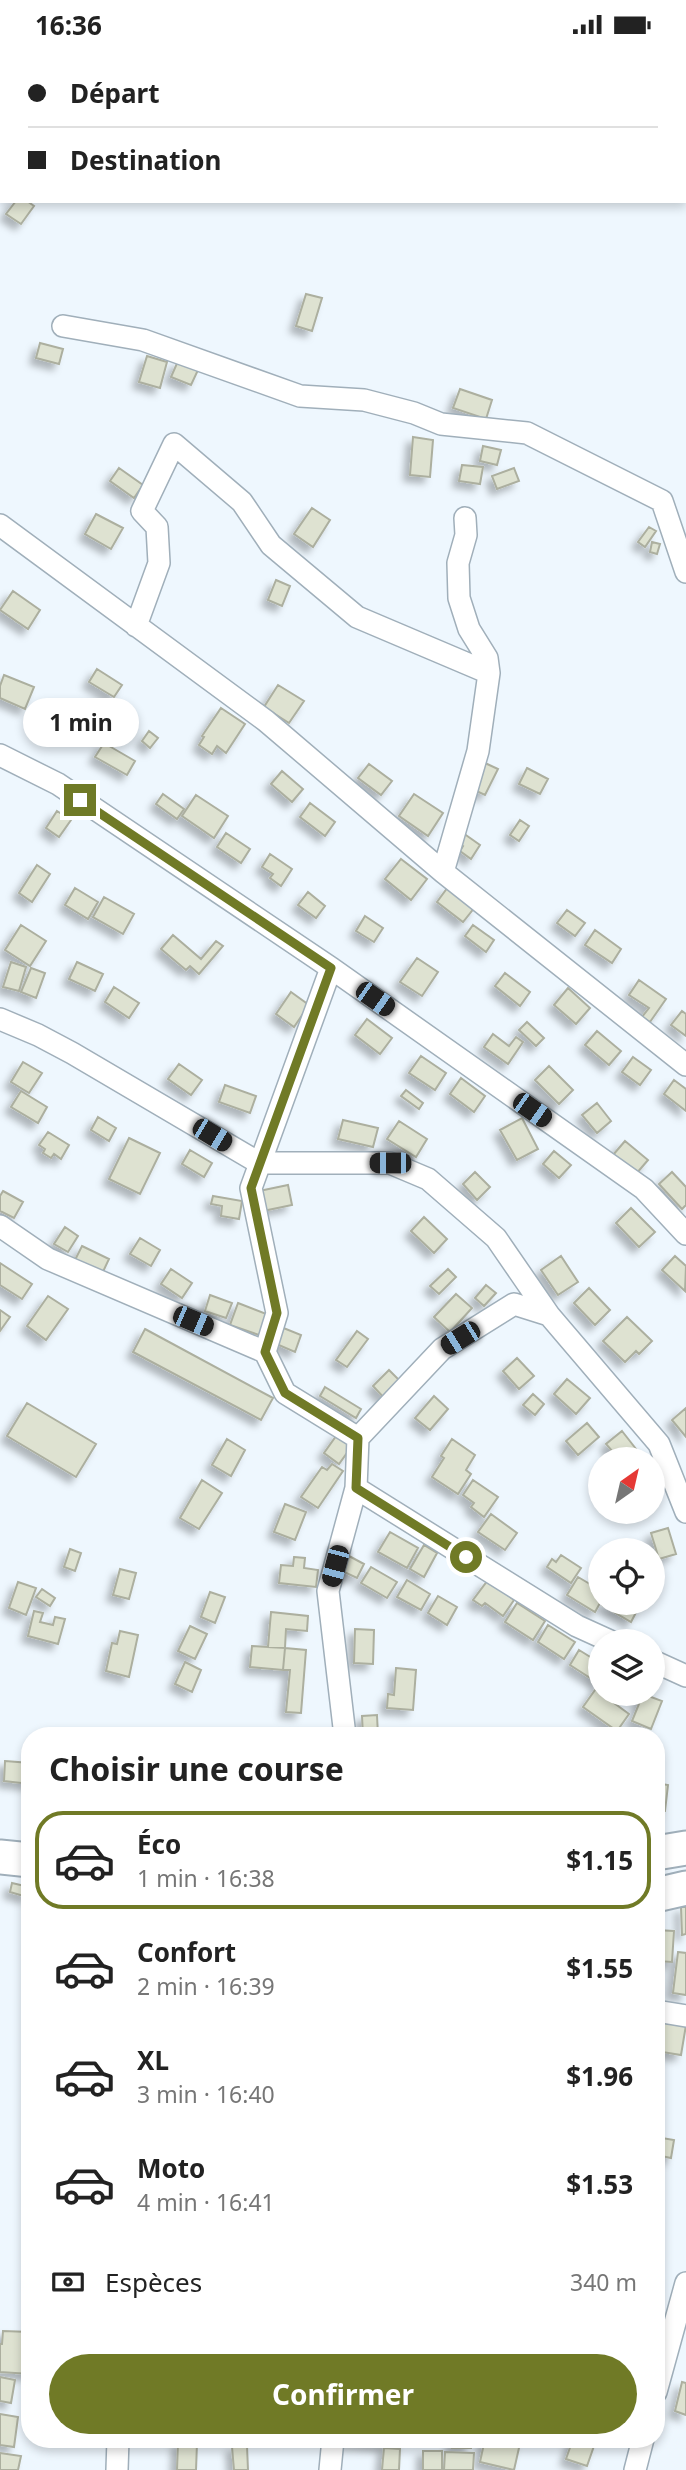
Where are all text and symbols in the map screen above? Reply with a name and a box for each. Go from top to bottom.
text: 16:36 [35,7,102,43]
text: Départ [70,75,159,111]
text: Destination [70,142,221,178]
callout: 1 min [22,699,138,747]
text: 1 min [49,706,113,738]
route end [64,784,96,816]
car [352,978,399,1020]
car [509,1089,556,1131]
car [189,1115,236,1155]
car [370,1153,412,1174]
car [170,1303,217,1339]
car [437,1318,484,1358]
north arrow [588,1447,665,1524]
map controls [588,1447,665,1706]
button: locate [588,1538,665,1615]
route start [450,1541,482,1573]
car [320,1543,351,1589]
button: layers [588,1629,665,1706]
text: Choisir une course [49,1747,344,1790]
text: Éco [137,1826,181,1862]
icon: car [53,1829,116,1892]
text: $1.15 [566,1842,633,1878]
text: 1 min · 16:38 [137,1862,275,1894]
text: Confort [137,1934,236,1970]
icon: car [53,1937,116,2000]
text: $1.55 [566,1950,633,1986]
text: 2 min · 16:39 [137,1970,275,2002]
text: XL [137,2042,169,2078]
icon: car [53,2045,116,2108]
text: $1.96 [566,2058,633,2094]
text: 3 min · 16:40 [137,2078,275,2110]
text: Moto [137,2150,205,2186]
icon: car [53,2153,116,2216]
text: $1.53 [566,2166,633,2202]
text: 4 min · 16:41 [137,2186,275,2218]
icon: cash [49,2263,87,2301]
text: Espèces [105,2264,202,2300]
text: 340 m [570,2266,637,2298]
button: Confirmer [49,2354,637,2434]

